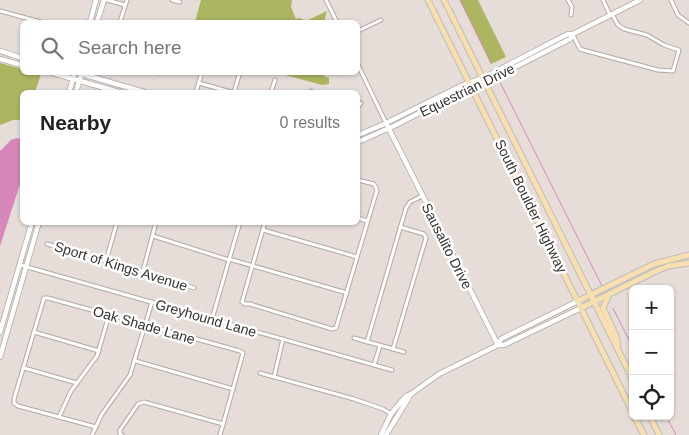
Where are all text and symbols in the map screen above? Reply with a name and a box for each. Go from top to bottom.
search box [20,20,360,75]
icon: search [38,34,66,62]
text: Search here [78,37,182,58]
street label: Equestrian Drive [417,60,517,120]
text: Nearby [40,111,111,134]
text: 0 results [280,114,340,131]
street label: South Boulder Highway [492,137,570,275]
street label: Sausalito Drive [418,200,476,292]
street label: Sport of Kings Avenue [53,238,190,294]
map controls [629,285,674,420]
button: + [629,285,674,330]
street label: Greyhound Lane [154,296,259,340]
street label: Oak Shade Lane [91,303,197,347]
button: − [629,330,674,375]
button: locate [629,375,674,420]

